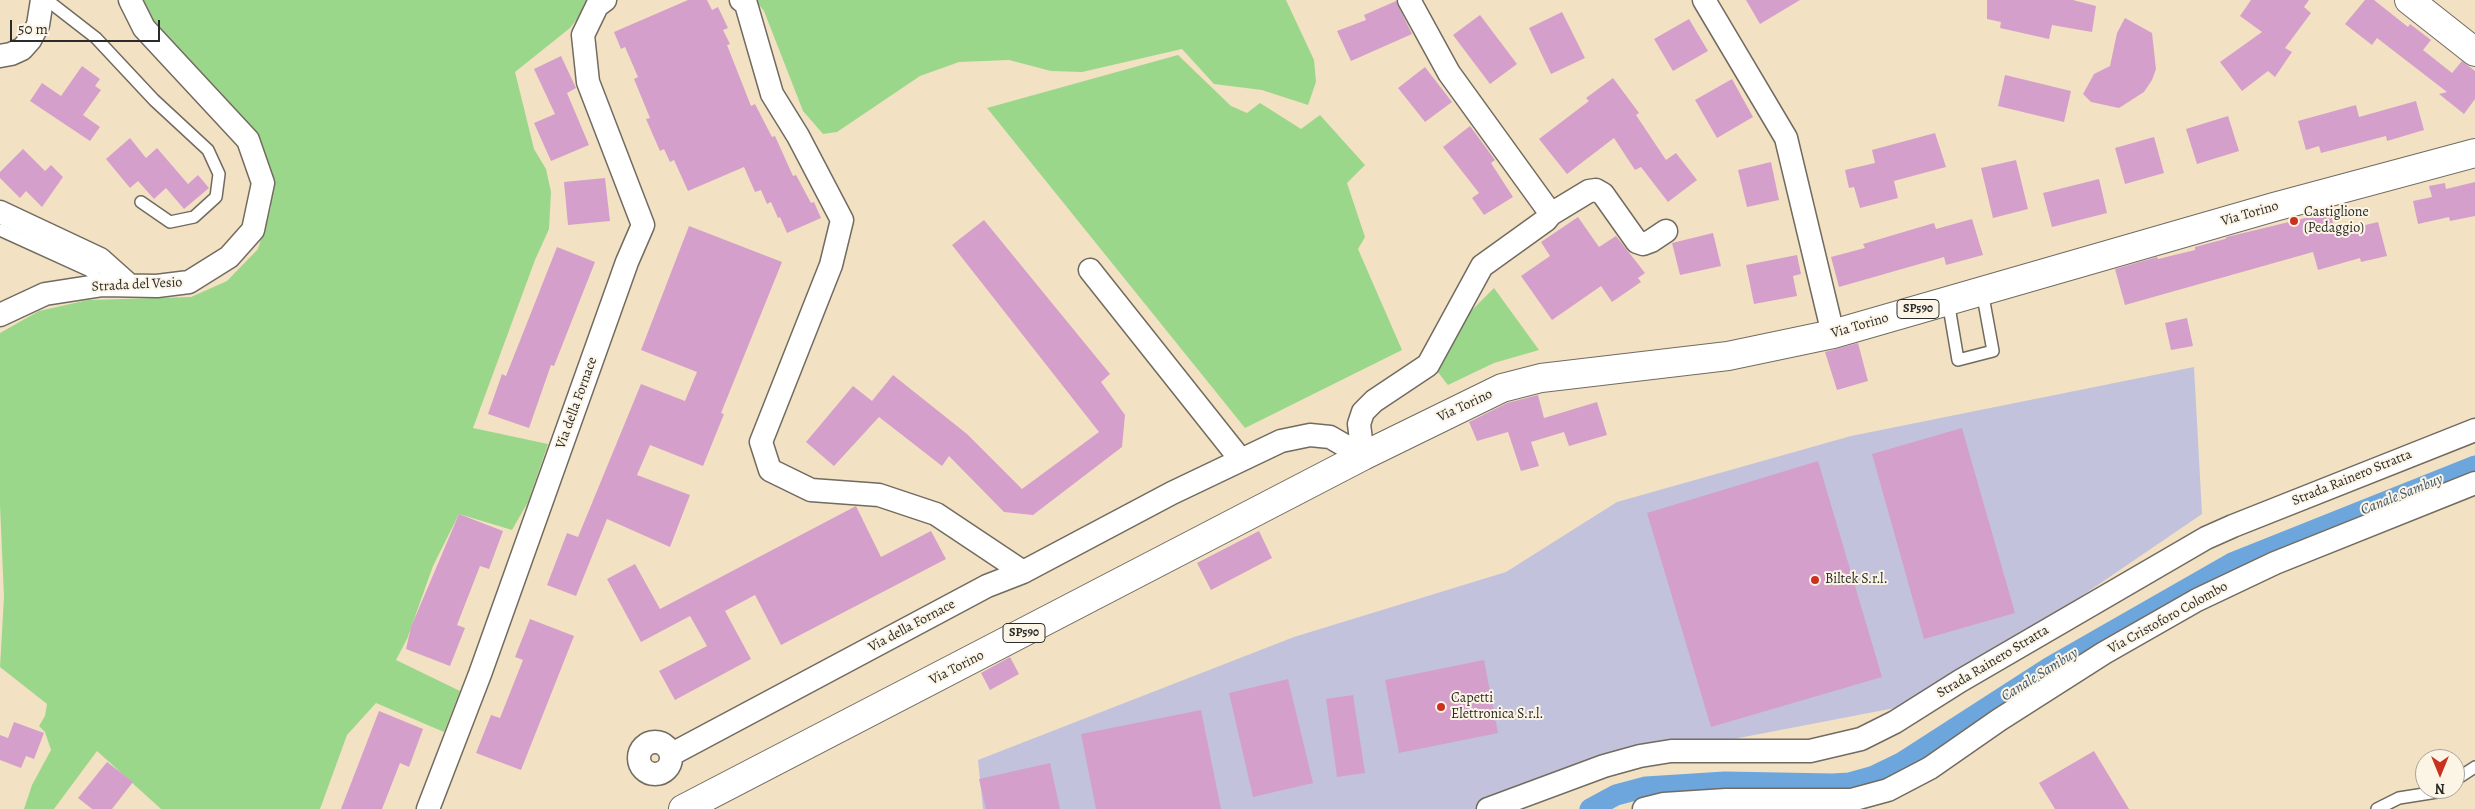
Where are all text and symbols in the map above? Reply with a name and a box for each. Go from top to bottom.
scale bar [12,10,162,42]
text: 50 m [18,19,48,39]
street label: Via Torino [2219,198,2281,230]
place label: Castiglione (Pedaggio) [2304,205,2369,238]
marker: Castiglione (Pedaggio) [2288,215,2300,227]
street label: Strada del Vesio [91,274,183,296]
road number: SP590 [1897,300,1939,318]
street label: Via Torino [1829,310,1891,342]
street label: Via della Fornace [553,355,601,451]
street label: Via Torino [1435,386,1495,426]
street label: Strada Rainero Stratta [2290,446,2414,510]
water label: Canale Sambuy [2358,470,2446,520]
place label: Biltek S.r.l. [1825,572,1888,588]
marker: Biltek S.r.l. [1809,574,1821,586]
street label: Via Cristoforo Colombo [2105,578,2231,658]
street label: Via della Fornace [866,596,958,656]
street label: Strada Rainero Stratta [1934,622,2052,702]
road number: SP590 [1003,624,1045,642]
water label: Canale Sambuy [1998,644,2082,706]
street label: Via Torino [927,647,987,689]
place label: Capetti Elettronica S.r.l. [1451,691,1544,724]
marker: Capetti Elettronica S.r.l. [1435,701,1447,713]
north arrow [2415,749,2465,799]
text: N [2435,779,2445,798]

